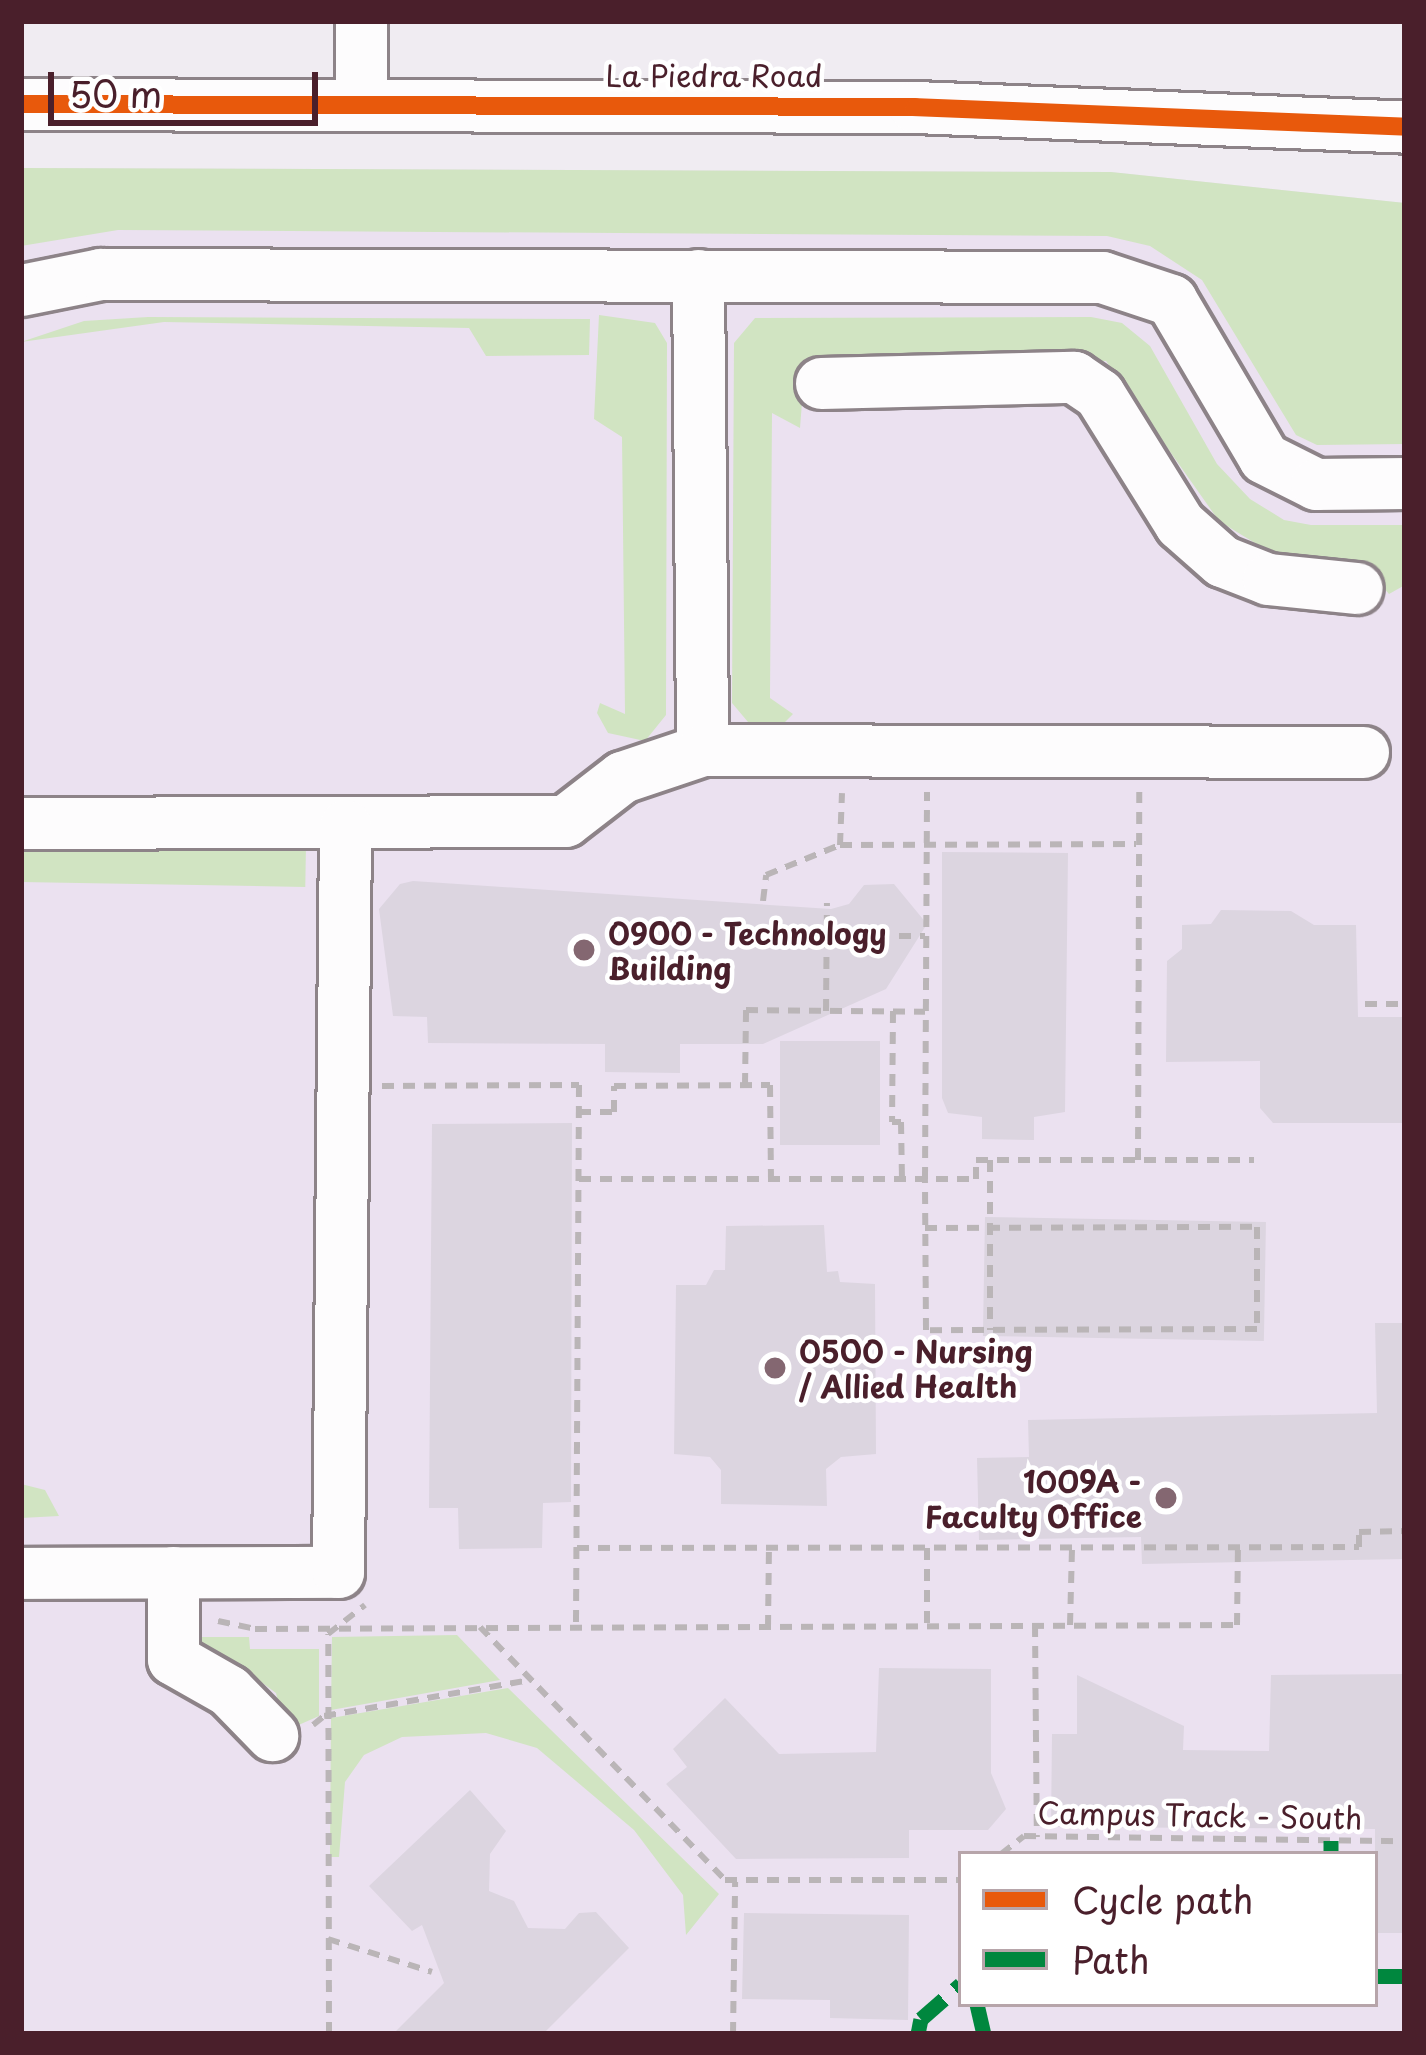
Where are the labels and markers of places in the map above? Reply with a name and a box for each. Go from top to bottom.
place label: 0900 - Technology Building [608,915,888,986]
marker: 0900 - Technology Building [571,937,597,963]
place label: 0500 - Nursing / Allied Health [799,1333,1035,1404]
marker: 0500 - Nursing / Allied Health [762,1355,788,1381]
place label: 1009A - Faculty Office [924,1463,1142,1534]
marker: 1009A - Faculty Office [1153,1485,1179,1511]

